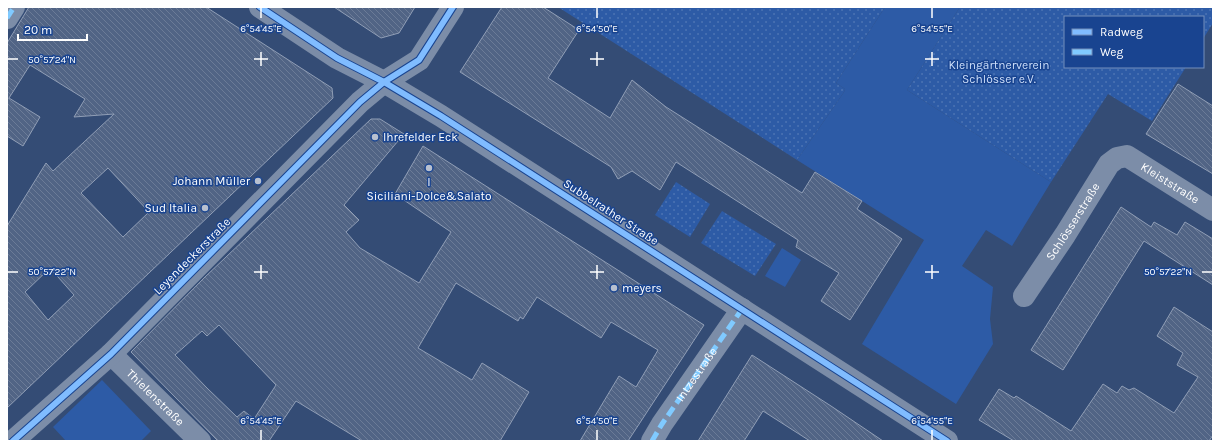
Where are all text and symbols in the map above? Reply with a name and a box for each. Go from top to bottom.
scale bar [18,16,87,42]
legend [1064,16,1204,68]
text: 20 m [24,23,52,37]
text: 6°54'45"E [240,23,282,35]
text: 6°54'50"E [576,23,618,35]
text: 6°54'55"E [911,23,953,35]
text: Radweg [1100,25,1143,39]
text: Weg [1100,45,1124,59]
text: 50°57'24"N [28,54,76,66]
park label: Kleingärtnerverein Schlösser e.V. [948,58,1050,86]
place label: Ihrefelder Eck [383,130,458,144]
marker: Ihrefelder Eck [370,132,380,142]
street label: Kleiststraße [1138,159,1202,207]
marker: I Siciliani-Dolce&Salato [424,163,434,173]
place label: Johann Müller [173,174,251,188]
place label: I Siciliani-Dolce&Salato [366,175,492,203]
marker: Johann Müller [253,176,263,186]
street label: Subbelrather Straße [561,176,661,248]
street label: Schlösserstraße [1043,180,1103,263]
place label: Sud Italia [144,201,197,215]
marker: Sud Italia [200,203,210,213]
street label: Leyendeckerstraße [151,215,233,297]
text: 50°57'22"N [28,266,76,278]
text: 50°57'22"N [1144,266,1192,278]
place label: meyers [622,281,662,295]
marker: meyers [609,283,619,293]
street label: Intzestraße [673,345,720,404]
street label: Thielenstraße [124,366,187,429]
text: 6°54'45"E [240,415,282,427]
text: 6°54'50"E [576,415,618,427]
text: 6°54'55"E [911,415,953,427]

